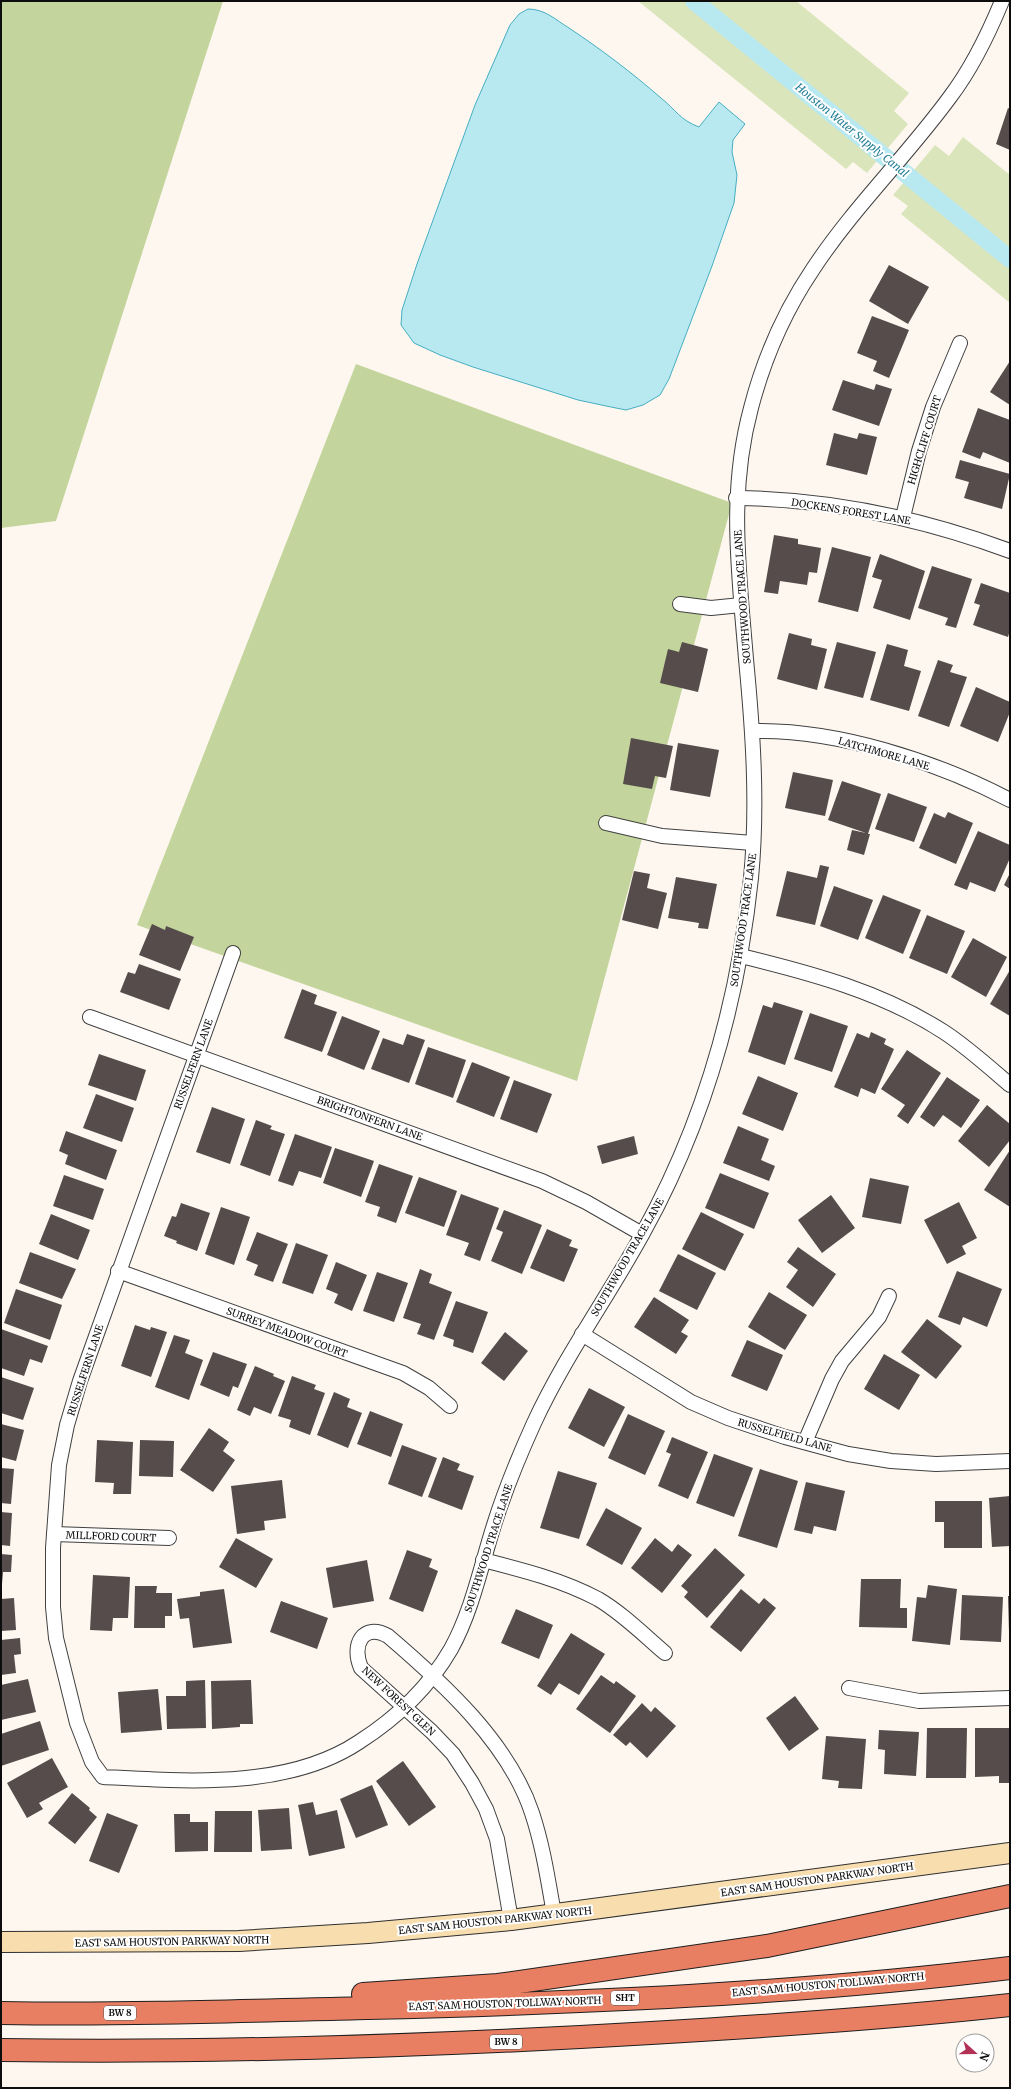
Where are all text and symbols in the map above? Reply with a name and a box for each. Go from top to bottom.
water label: Houston Water Supply Canal [792,79,911,180]
street label: HIGHCLIFF COURT [905,394,944,486]
street label: DOCKENS FOREST LANE [790,496,912,527]
street label: SOUTHWOOD TRACE LANE [731,529,754,664]
street label: LATCHMORE LANE [837,734,932,773]
street label: SOUTHWOOD TRACE LANE [728,852,759,988]
street label: RUSSELFERN LANE [171,1017,216,1111]
street label: BRIGHTONFERN LANE [315,1093,425,1144]
street label: SOUTHWOOD TRACE LANE [588,1195,667,1319]
street label: SURREY MEADOW COURT [224,1304,349,1361]
street label: RUSSELFERN LANE [65,1322,107,1417]
street label: RUSSELFIELD LANE [736,1416,834,1455]
street label: SOUTHWOOD TRACE LANE [462,1482,516,1614]
street label: MILLFORD COURT [66,1528,157,1545]
street label: NEW FOREST GLEN [359,1664,438,1739]
street label: EAST SAM HOUSTON PARKWAY NORTH [720,1860,914,1899]
street label: EAST SAM HOUSTON PARKWAY NORTH [398,1904,593,1937]
street label: EAST SAM HOUSTON PARKWAY NORTH [75,1933,269,1950]
street label: EAST SAM HOUSTON TOLLWAY NORTH [731,1970,925,1999]
road number: SHT [611,1991,639,2005]
street label: EAST SAM HOUSTON TOLLWAY NORTH [408,1994,602,2013]
road number: BW 8 [104,2006,136,2020]
north arrow [955,2033,995,2073]
road number: BW 8 [490,2035,522,2049]
text: N [976,2050,992,2063]

